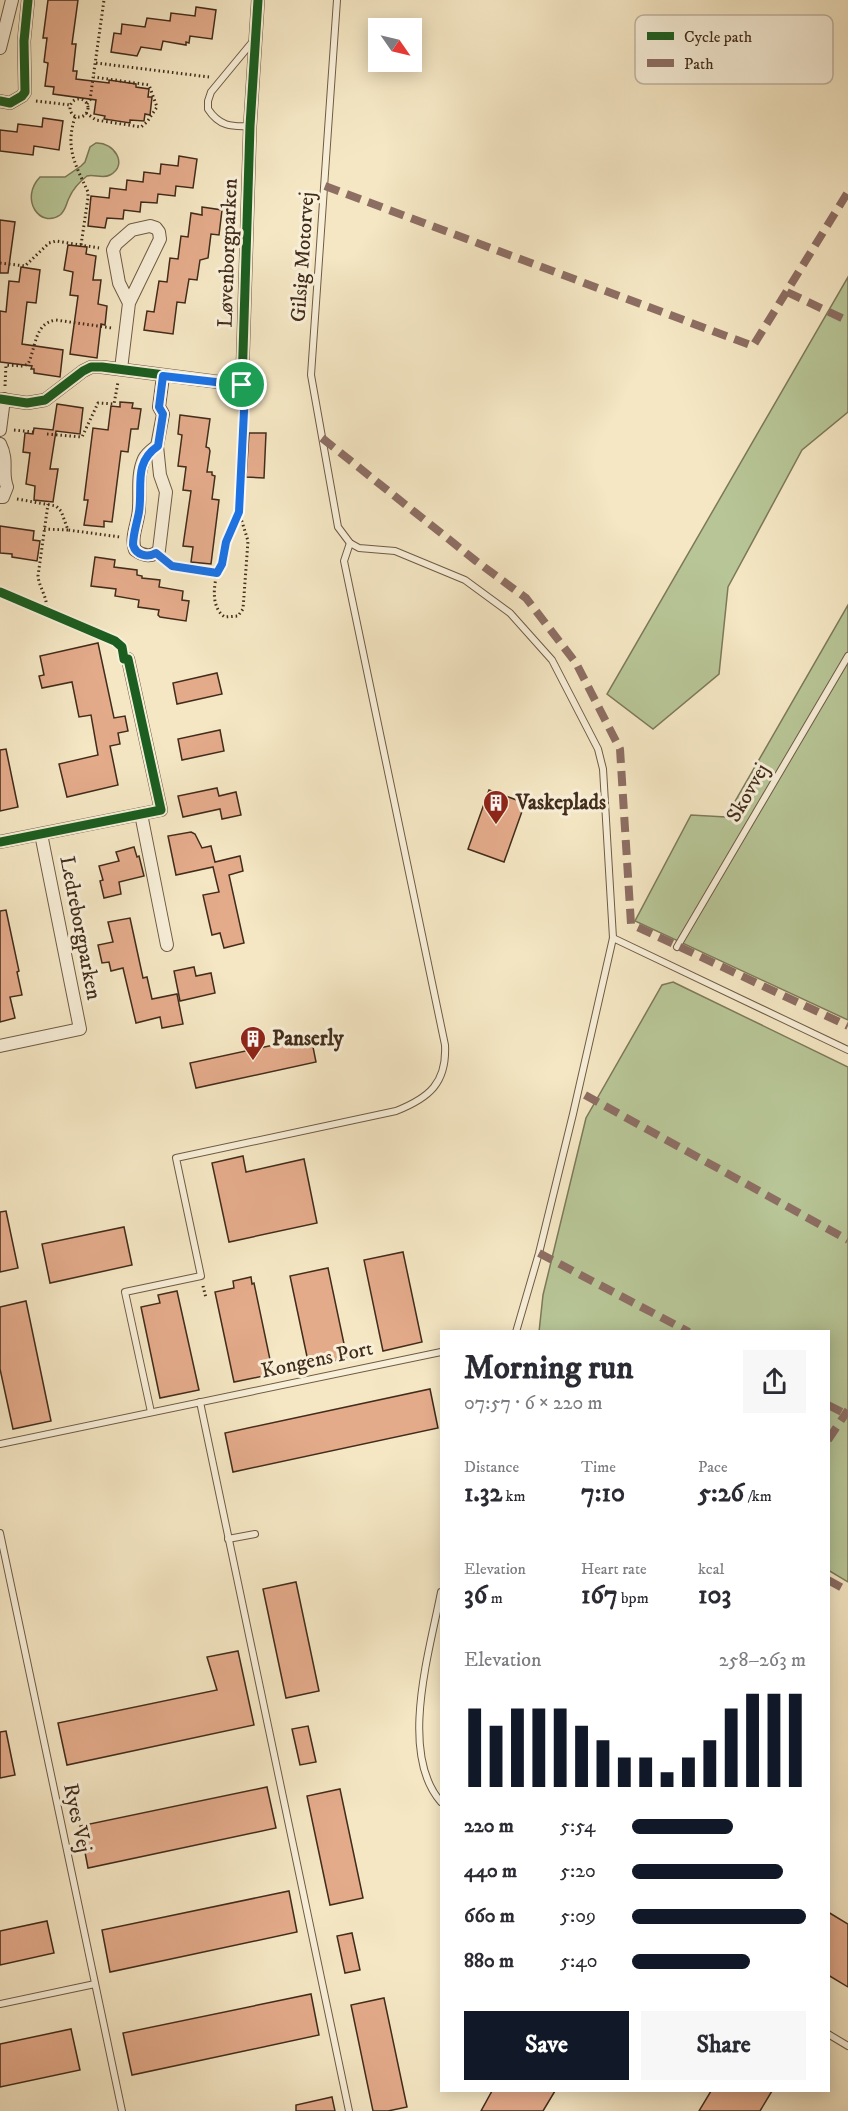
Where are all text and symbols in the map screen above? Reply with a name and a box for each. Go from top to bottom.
legend [635,15,833,84]
north arrow [368,18,422,72]
map controls [368,18,422,72]
text: Cycle path [684,27,753,47]
text: Path [684,54,714,74]
street label: Løvenborgparken [212,178,244,328]
street label: Gilsig Motorvej [285,191,321,323]
pin [216,359,267,410]
icon: arrive [225,368,258,401]
street label: Skovvej [721,759,775,827]
building icon: Vaskeplads [481,788,511,826]
place label: Vaskeplads [515,790,606,816]
street label: Ledreborgparken [53,854,107,1002]
building icon: Panserly [238,1024,268,1062]
place label: Panserly [272,1026,345,1052]
street label: Kongens Port [259,1335,376,1385]
text: Morning run [464,1348,633,1389]
button: share [743,1350,806,1413]
text: 07:57 · 6 × 220 m [464,1391,603,1416]
text: Distance [464,1457,519,1477]
text: Time [581,1457,616,1477]
text: Pace [698,1457,728,1477]
text: 1.32 [464,1477,502,1510]
text: 7:10 [581,1477,625,1510]
text: 5:26 [698,1477,744,1510]
text: km [502,1486,526,1506]
text: /km [744,1486,772,1506]
text: Elevation [464,1559,526,1579]
text: Heart rate [581,1559,647,1579]
text: kcal [698,1559,724,1579]
text: 36 [464,1579,487,1612]
text: 167 [581,1579,618,1612]
text: 103 [698,1579,731,1612]
text: m [487,1588,503,1608]
text: bpm [618,1588,649,1608]
text: Elevation [464,1648,541,1673]
text: 258–263 m [719,1648,806,1673]
street label: Ryes Vej [57,1781,97,1855]
text: 220 m [464,1814,514,1839]
text: 5:54 [560,1814,596,1839]
text: 440 m [464,1859,517,1884]
text: 5:20 [560,1859,596,1884]
text: 660 m [464,1904,515,1929]
text: 5:09 [560,1904,596,1929]
text: 880 m [464,1949,514,1974]
text: 5:40 [560,1949,597,1974]
button: Save [464,2011,629,2080]
button: Share [641,2011,806,2080]

